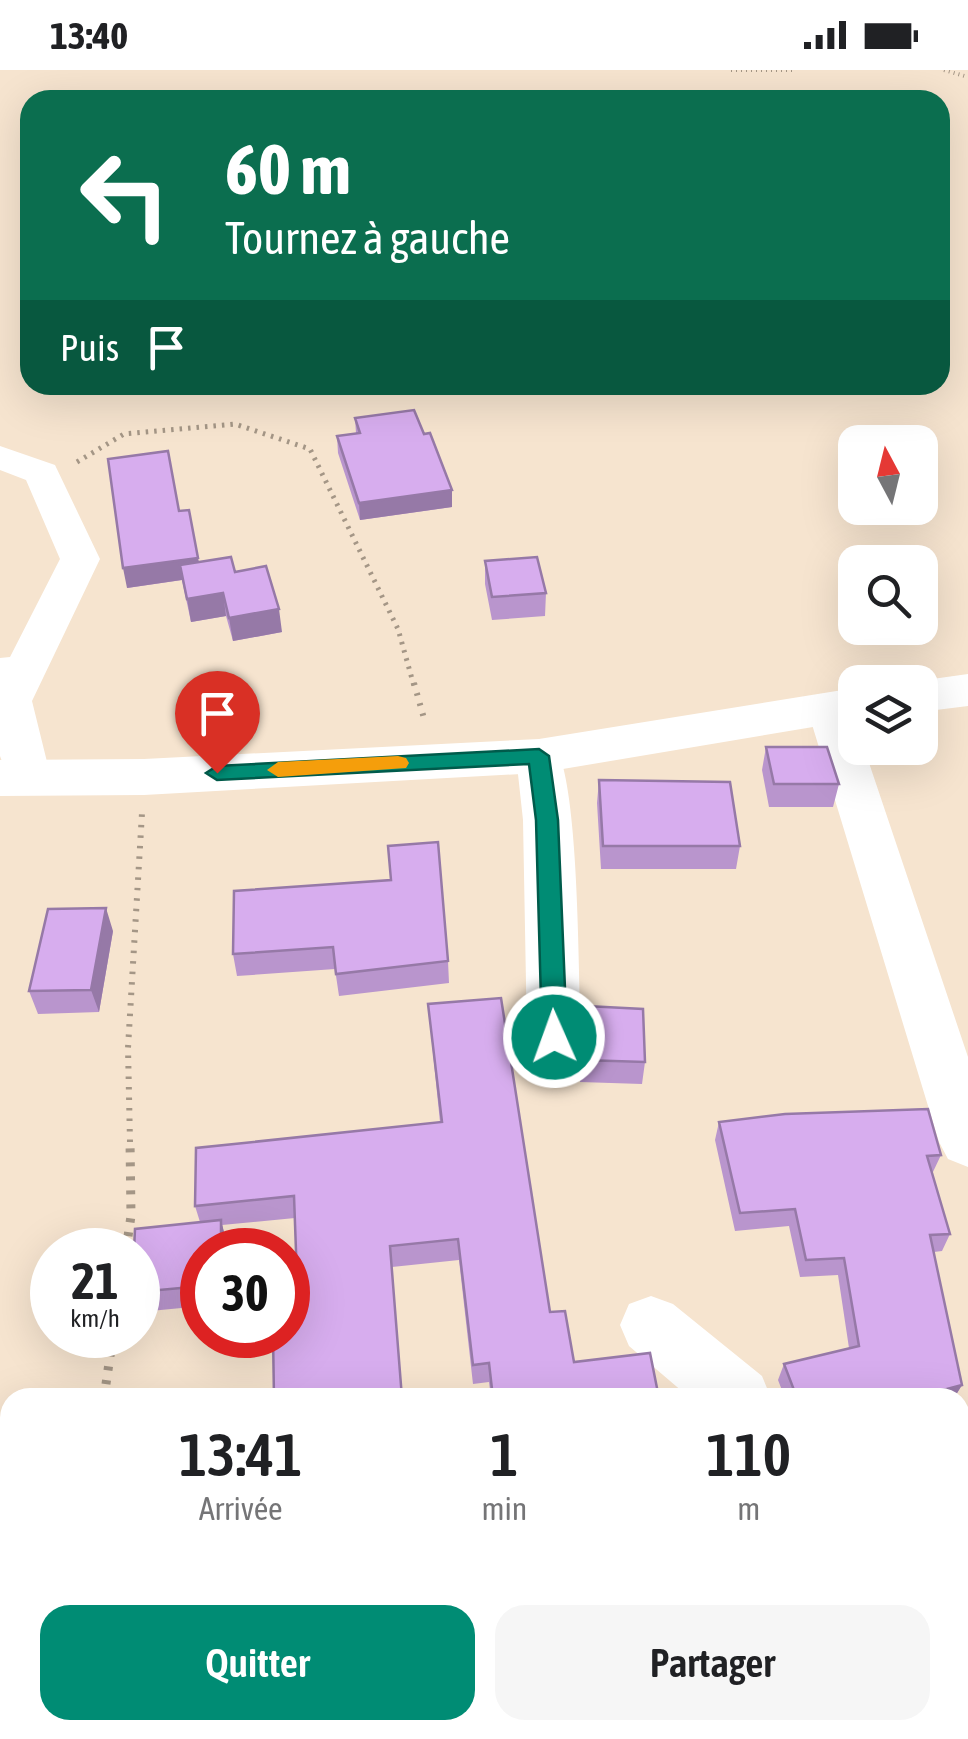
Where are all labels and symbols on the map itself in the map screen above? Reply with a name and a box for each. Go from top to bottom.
north arrow [838,425,938,525]
pin [175,671,260,774]
position arrow [502,985,606,1089]
speed limit sign: 30 [180,1228,310,1358]

